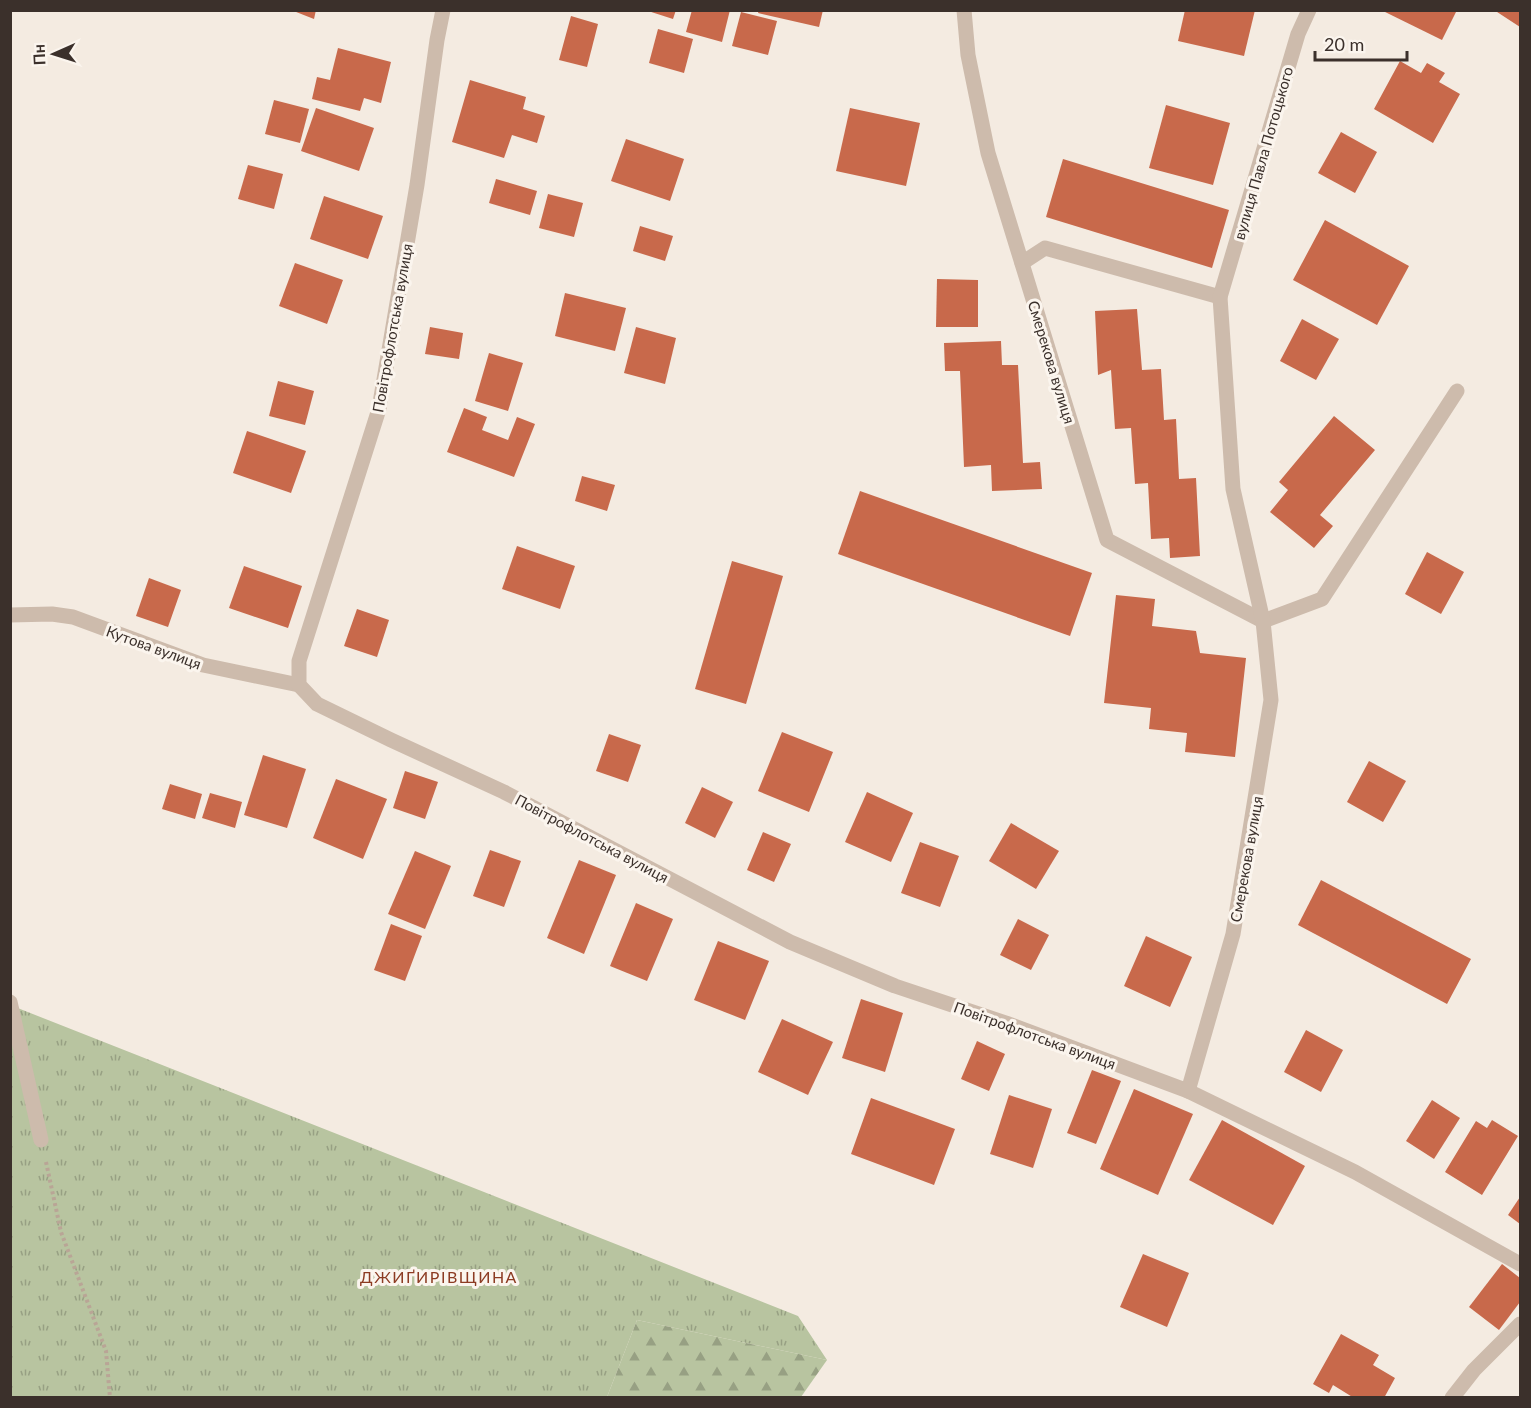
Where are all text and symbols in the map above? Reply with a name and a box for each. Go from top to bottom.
north arrow [24,24,84,84]
scale bar [1315,24,1406,62]
text: 20 m [1324,33,1364,55]
text: Пн [28,44,49,66]
street label: вулиця Павла Потоцького [1230,64,1296,242]
street label: Повітрофлотська вулиця [368,242,416,414]
street label: Смерекова вулиця [1025,298,1079,426]
street label: Кутова вулиця [104,621,204,673]
street label: Повітрофлотська вулиця [512,790,672,886]
street label: Смерекова вулиця [1226,795,1266,923]
street label: Повітрофлотська вулиця [952,997,1118,1073]
district label: ДЖИҐИРІВЩИНА [360,1267,518,1286]

